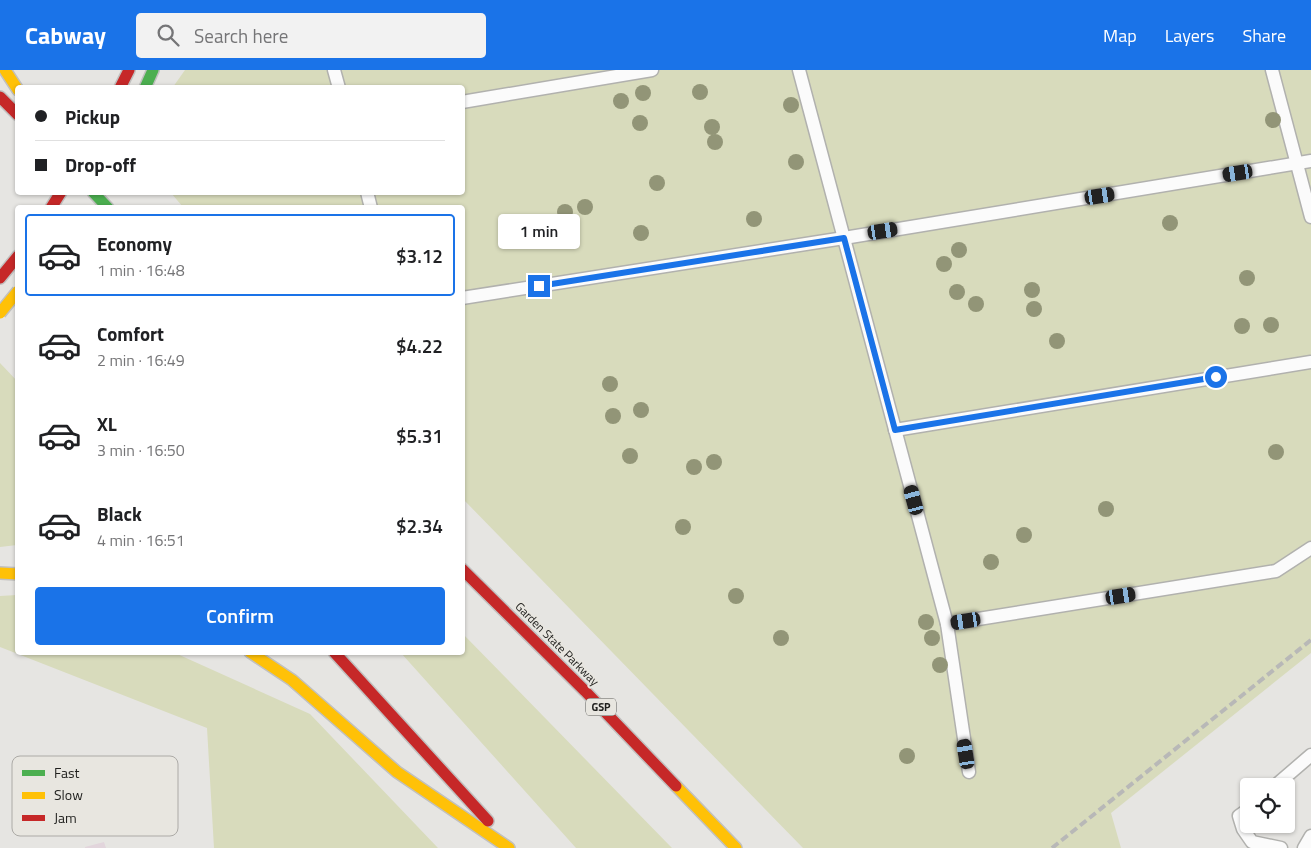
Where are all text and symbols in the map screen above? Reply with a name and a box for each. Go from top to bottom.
search box [136,13,486,58]
text: Cabway [25,17,106,53]
icon: search [154,21,182,49]
text: Search here [194,21,288,50]
text: Map [1103,22,1137,49]
text: Layers [1165,22,1214,49]
text: Share [1242,22,1286,49]
text: Pickup [65,102,120,131]
text: Drop-off [65,150,136,179]
car [1222,163,1253,183]
car [1084,186,1115,206]
callout: 1 min [498,214,580,248]
text: 1 min [520,219,558,243]
car [867,221,898,241]
text: Economy [97,229,172,258]
icon: car [37,233,82,278]
text: $3.12 [396,241,443,270]
text: 1 min · 16:48 [97,258,185,282]
route end [528,275,550,297]
text: Comfort [97,319,164,348]
icon: car [37,323,82,368]
text: $4.22 [396,331,443,360]
text: 2 min · 16:49 [97,348,185,372]
route start [1205,366,1227,388]
text: XL [97,409,117,438]
icon: car [37,413,82,458]
text: $5.31 [396,421,443,450]
text: 3 min · 16:50 [97,438,185,462]
car [902,484,925,516]
text: Black [97,499,142,528]
icon: car [37,503,82,548]
text: $2.34 [396,511,443,540]
text: 4 min · 16:51 [97,528,185,552]
car [1105,586,1136,606]
button: Confirm [35,587,445,645]
street label: Garden State Parkway [511,597,604,690]
car [950,611,981,631]
road number: GSP [586,698,616,716]
car [956,738,975,770]
legend [12,756,178,836]
text: Fast [54,762,79,783]
map controls [1240,778,1295,833]
button: locate [1240,778,1295,833]
text: Slow [54,784,83,805]
text: Jam [54,807,77,828]

